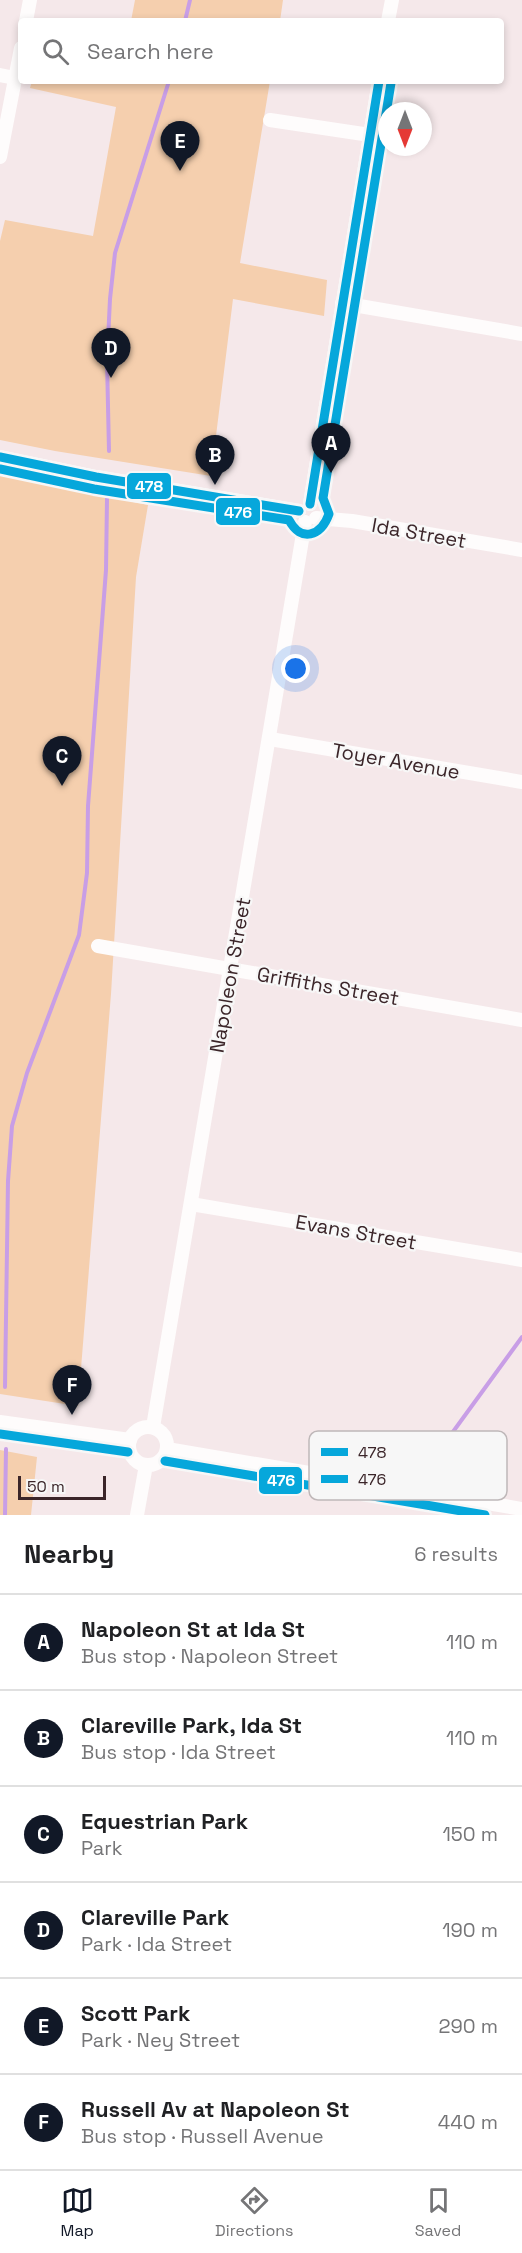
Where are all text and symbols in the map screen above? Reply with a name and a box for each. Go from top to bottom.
search box [18,18,504,84]
icon: search [39,35,72,68]
text: Search here [87,37,214,65]
north arrow [378,102,432,156]
pin: E [160,122,200,171]
pin: D [92,328,130,378]
pin: A [312,424,350,473]
pin: B [196,436,234,485]
line badge: 478 [126,472,172,500]
text: 478 [135,476,163,497]
line badge: 476 [215,497,261,526]
text: 476 [224,502,252,523]
street label: Ida Street [370,512,468,554]
your location [281,654,310,683]
pin: C [42,736,82,786]
street label: Toyer Avenue [330,737,462,785]
street label: Napoleon Street [204,895,256,1055]
street label: Griffiths Street [255,961,401,1011]
street label: Evans Street [294,1209,418,1255]
pin: F [52,1366,92,1415]
legend [309,1431,507,1500]
text: 478 [358,1442,386,1463]
line badge: 476 [258,1466,303,1495]
text: 476 [358,1469,386,1490]
text: 476 [267,1470,295,1491]
scale bar [18,1473,106,1500]
text: 50 m [27,1476,65,1497]
text: Nearby [24,1537,114,1571]
text: 6 results [414,1541,498,1567]
text: Napoleon St at Ida St [81,1615,305,1643]
text: A [37,1629,50,1655]
text: 110 m [446,1629,498,1655]
text: Bus stop · Napoleon Street [81,1643,338,1669]
text: Clareville Park, Ida St [81,1711,302,1739]
text: B [37,1725,50,1751]
text: 110 m [446,1725,498,1751]
text: Bus stop · Ida Street [81,1739,276,1765]
text: Equestrian Park [81,1807,248,1835]
text: C [37,1821,50,1847]
text: 150 m [443,1821,498,1847]
text: Park [81,1835,123,1861]
text: Clareville Park [81,1903,229,1931]
text: D [37,1917,50,1943]
text: 190 m [442,1917,498,1943]
text: Park · Ida Street [81,1931,232,1957]
text: Scott Park [81,1999,190,2027]
text: E [38,2013,49,2039]
text: 290 m [439,2013,498,2039]
text: Park · Ney Street [81,2027,240,2053]
text: Russell Av at Napoleon St [81,2095,350,2123]
text: F [38,2109,49,2135]
text: 440 m [438,2109,498,2135]
text: Bus stop · Russell Avenue [81,2123,324,2149]
tab: Map [61,2184,94,2241]
tab: Directions [215,2184,294,2241]
tab: Saved [415,2184,461,2241]

